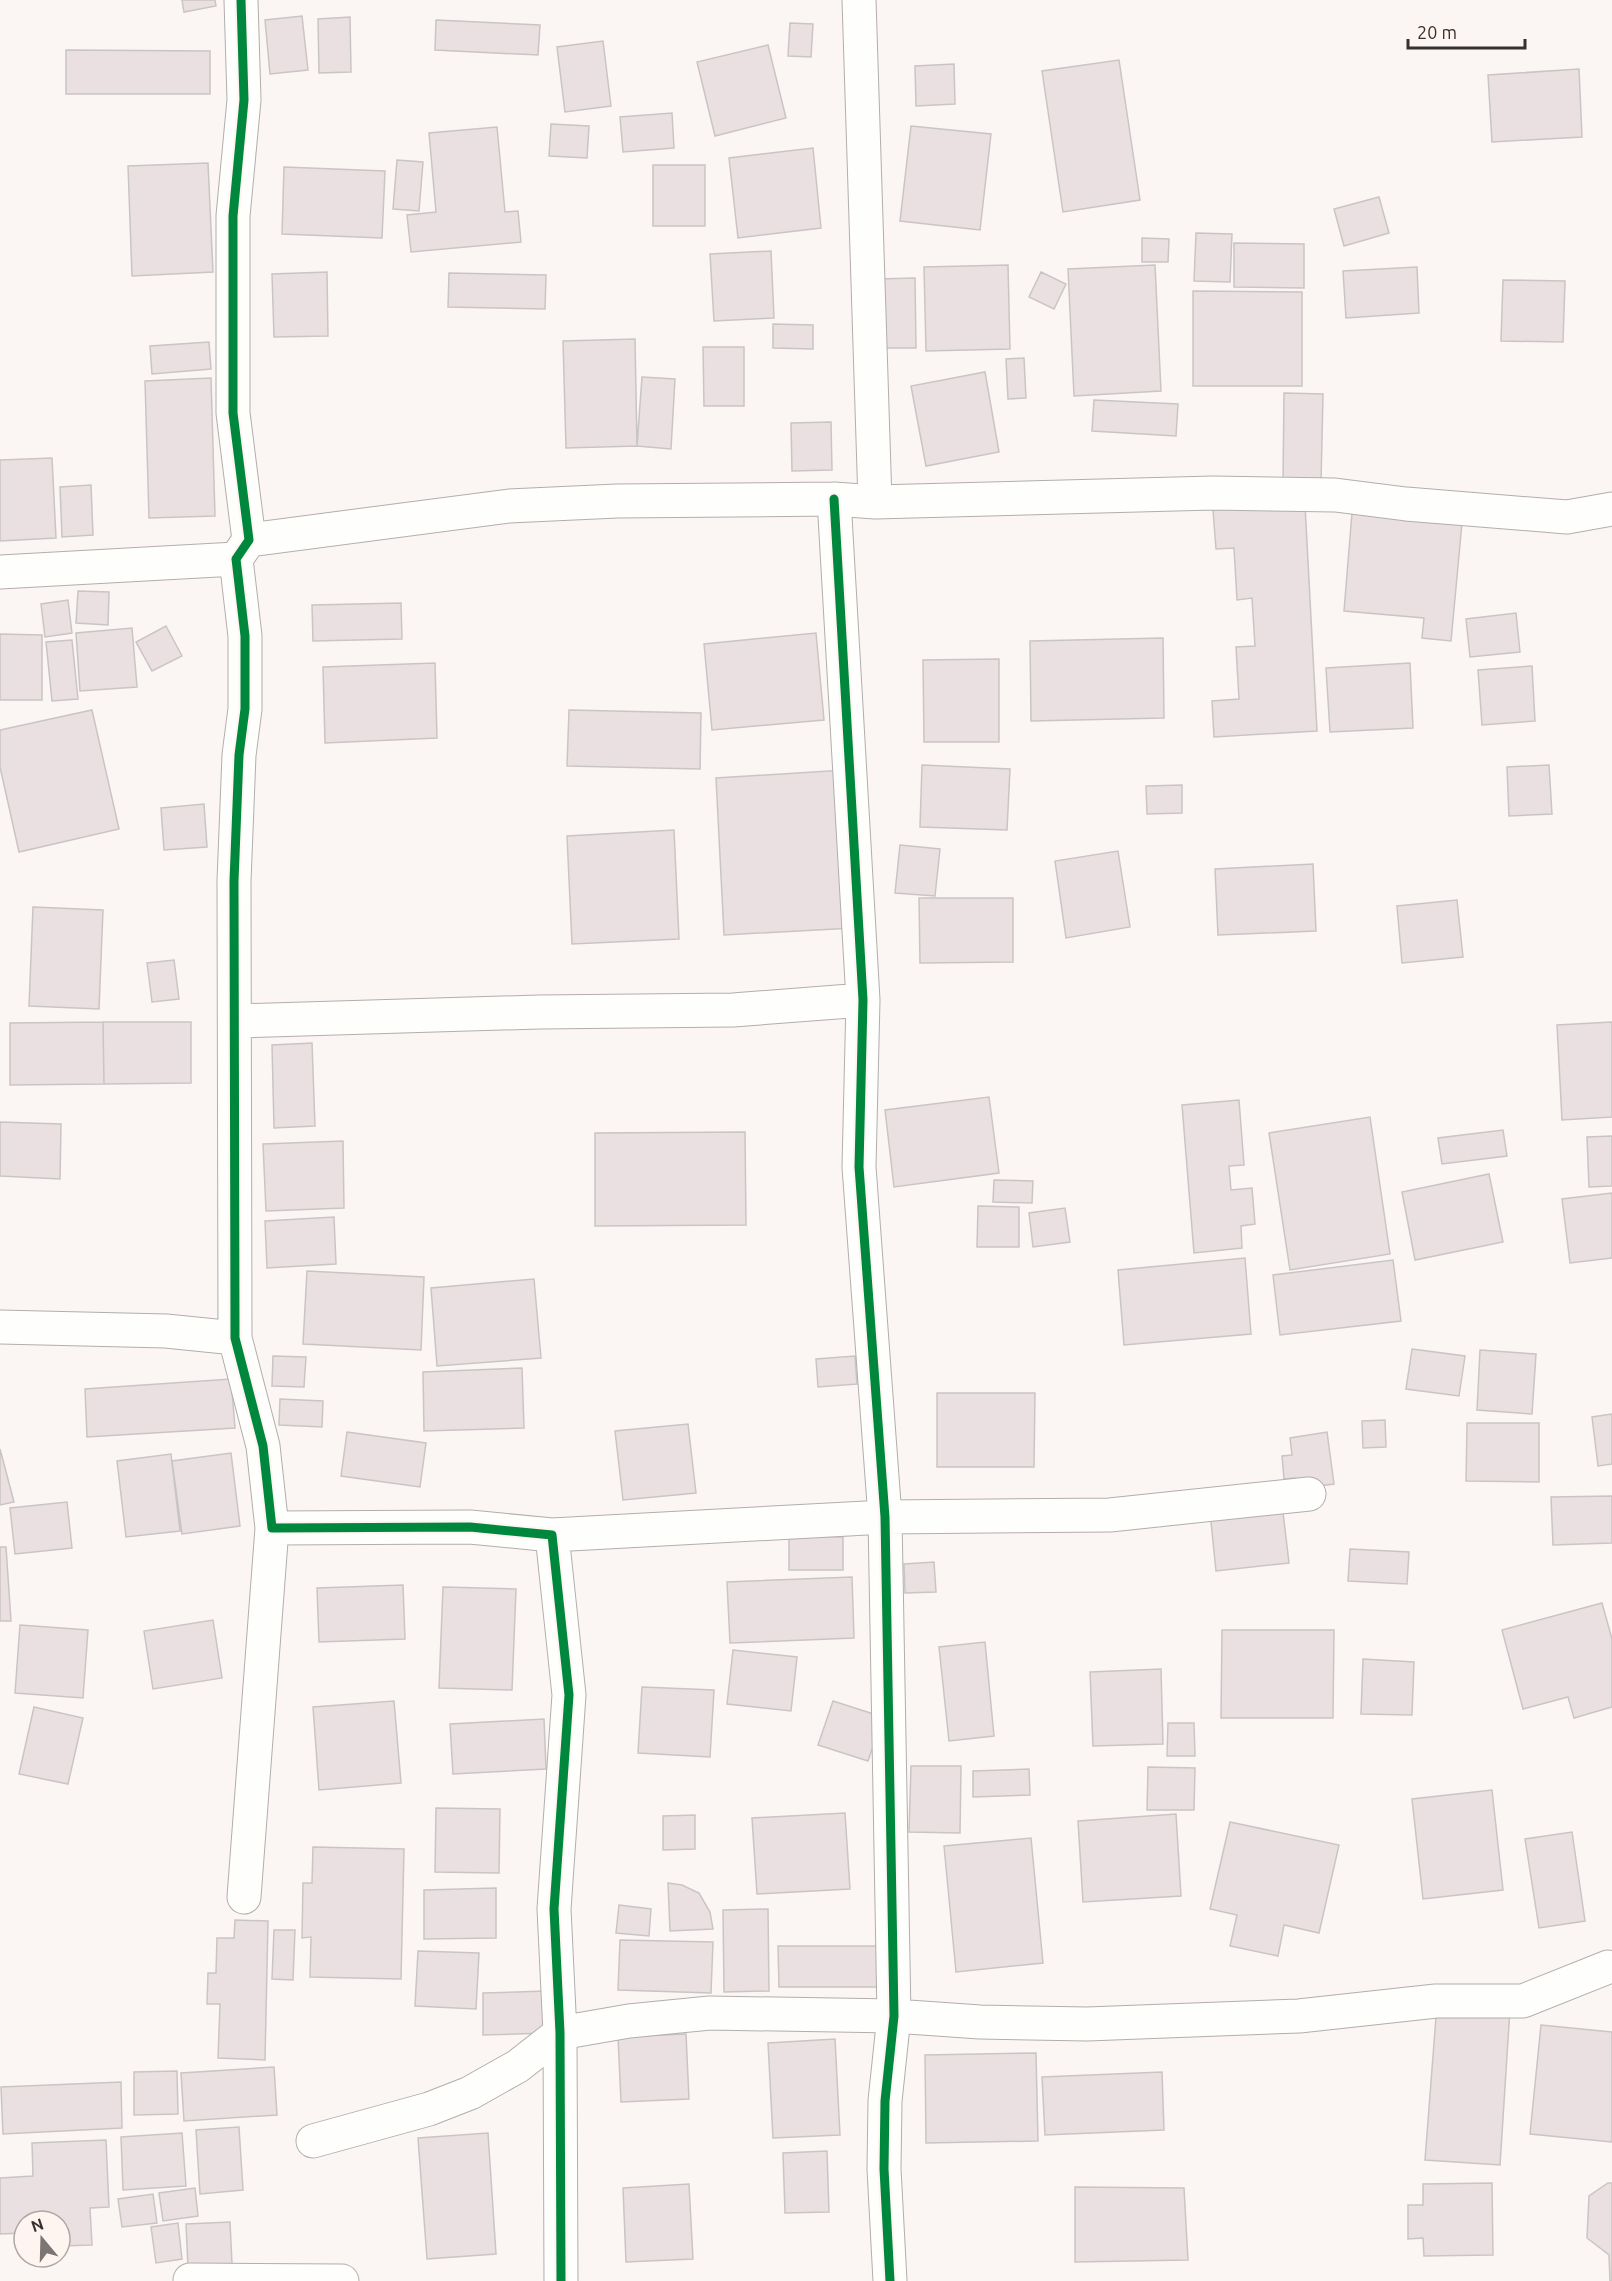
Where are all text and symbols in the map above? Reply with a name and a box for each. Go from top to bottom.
scale bar [1408,12,1525,50]
text: 20 m [1417,22,1457,42]
north arrow [12,2209,72,2269]
text: N [29,2214,46,2235]

